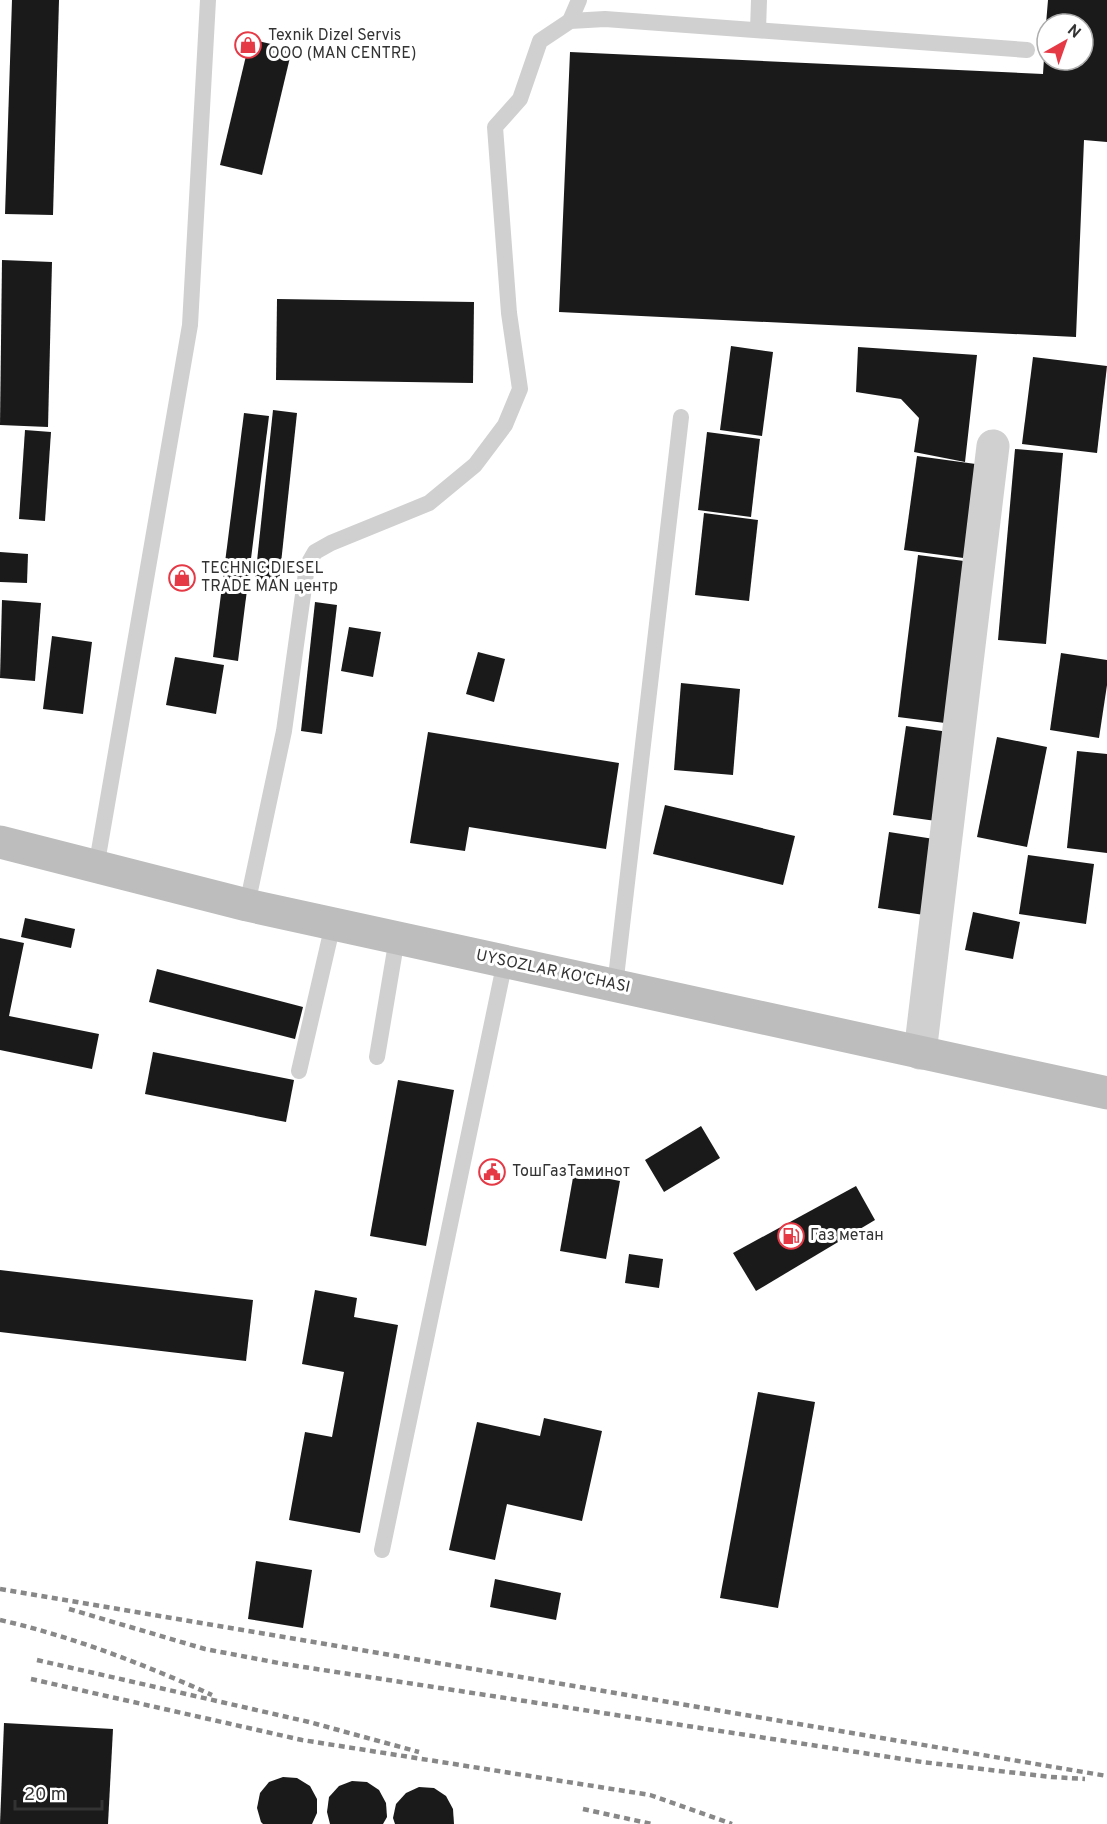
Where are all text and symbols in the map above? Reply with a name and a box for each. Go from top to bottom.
north arrow [1035,12,1095,72]
text: N [1063,21,1084,43]
place label: Texnik Dizel Servis OOO (MAN CENTRE) [268,26,416,64]
shop icon: Texnik Dizel Servis OOO (MAN CENTRE) [233,30,263,60]
place label: TECHNIC DIESEL TRADE MAN центр [201,559,338,597]
shop icon: TECHNIC DIESEL TRADE MAN центр [167,563,197,593]
street label: UYSOZLAR KO'CHASI [474,946,632,998]
public building icon: ТошГазТаминот [477,1157,507,1187]
place label: ТошГазТаминот [512,1162,630,1182]
fuel station icon: Газ метан [776,1221,806,1251]
place label: Газ метан [810,1226,884,1246]
scale bar [15,1773,102,1811]
text: 20 m [24,1784,66,1807]

